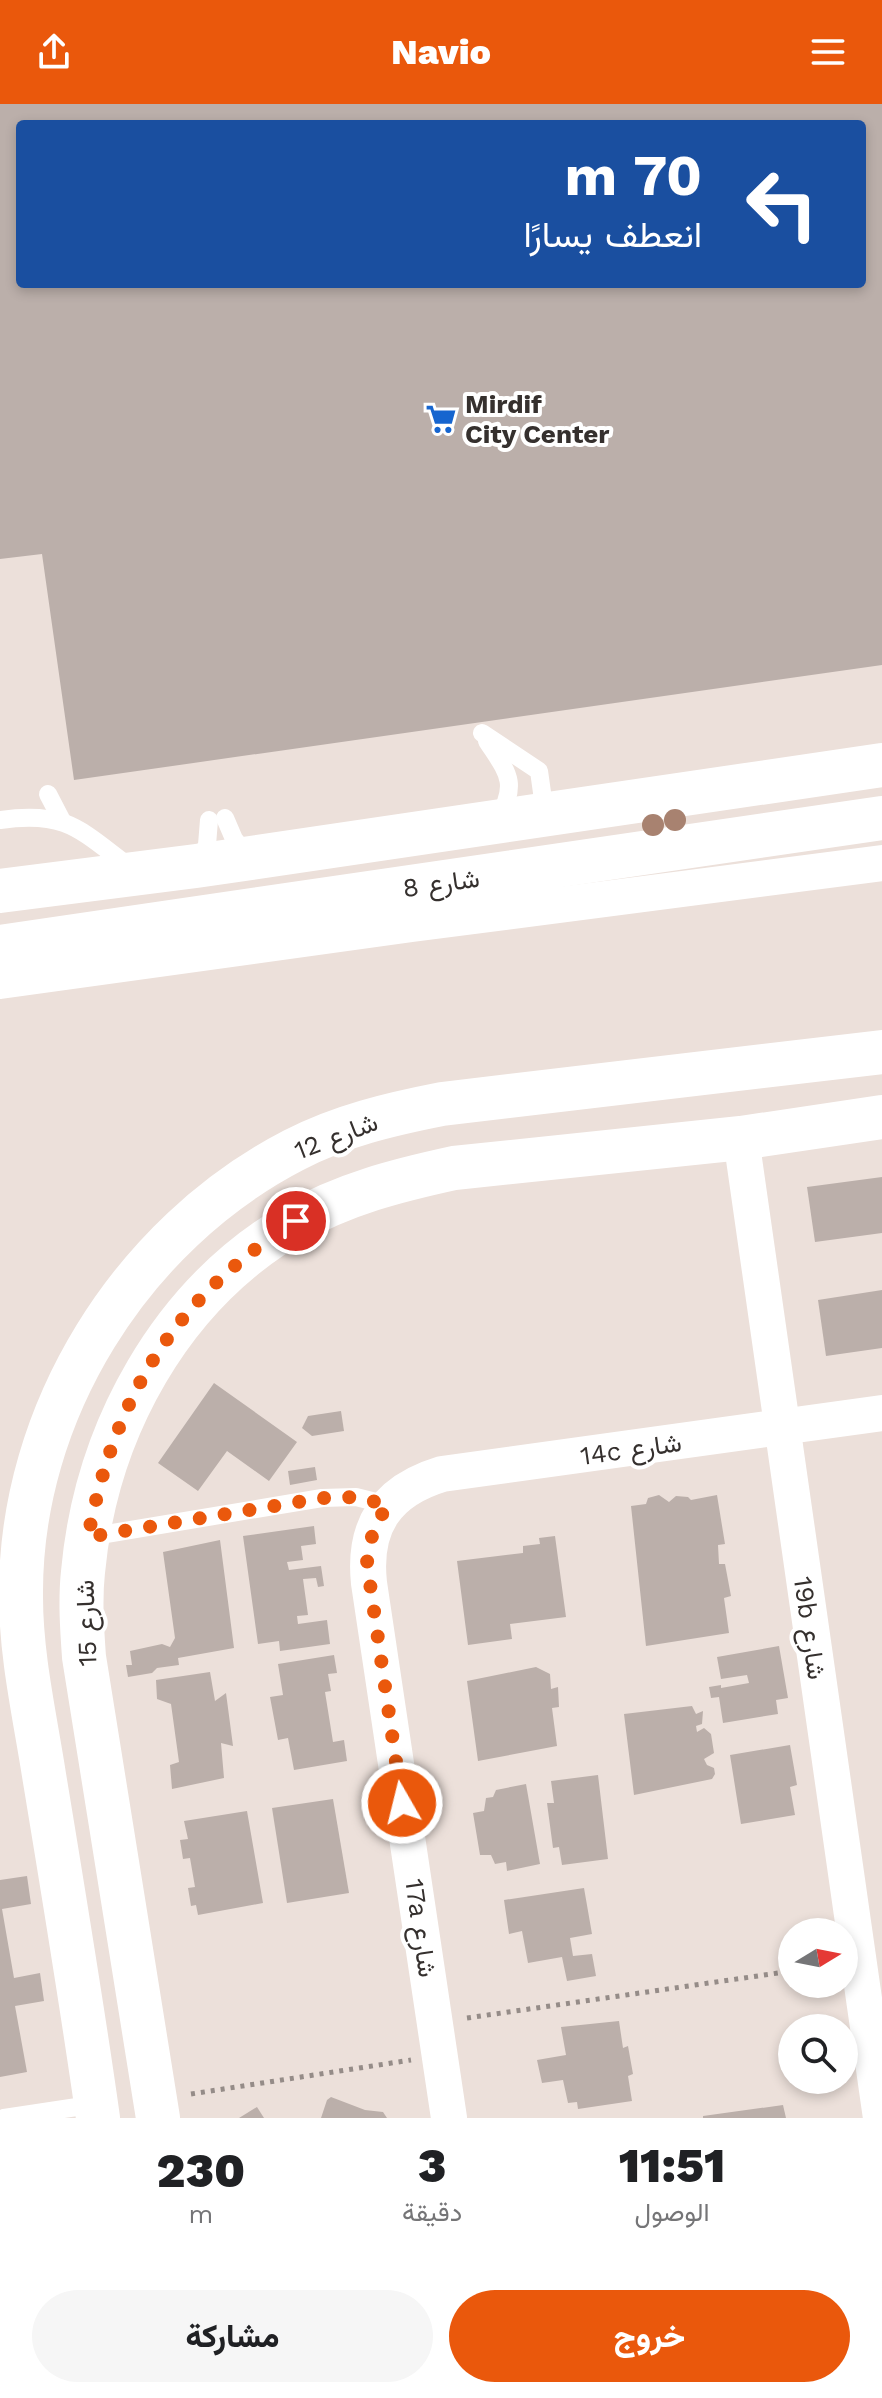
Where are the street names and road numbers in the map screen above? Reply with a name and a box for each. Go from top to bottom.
street label: شارع 8 [401,863,482,906]
street label: شارع 12 [290,1106,383,1168]
street label: 14c شارع [579,1427,684,1474]
street label: 19b شارع [785,1575,832,1682]
street label: شارع 15 [70,1579,105,1667]
street label: 17a شارع [396,1877,443,1980]

